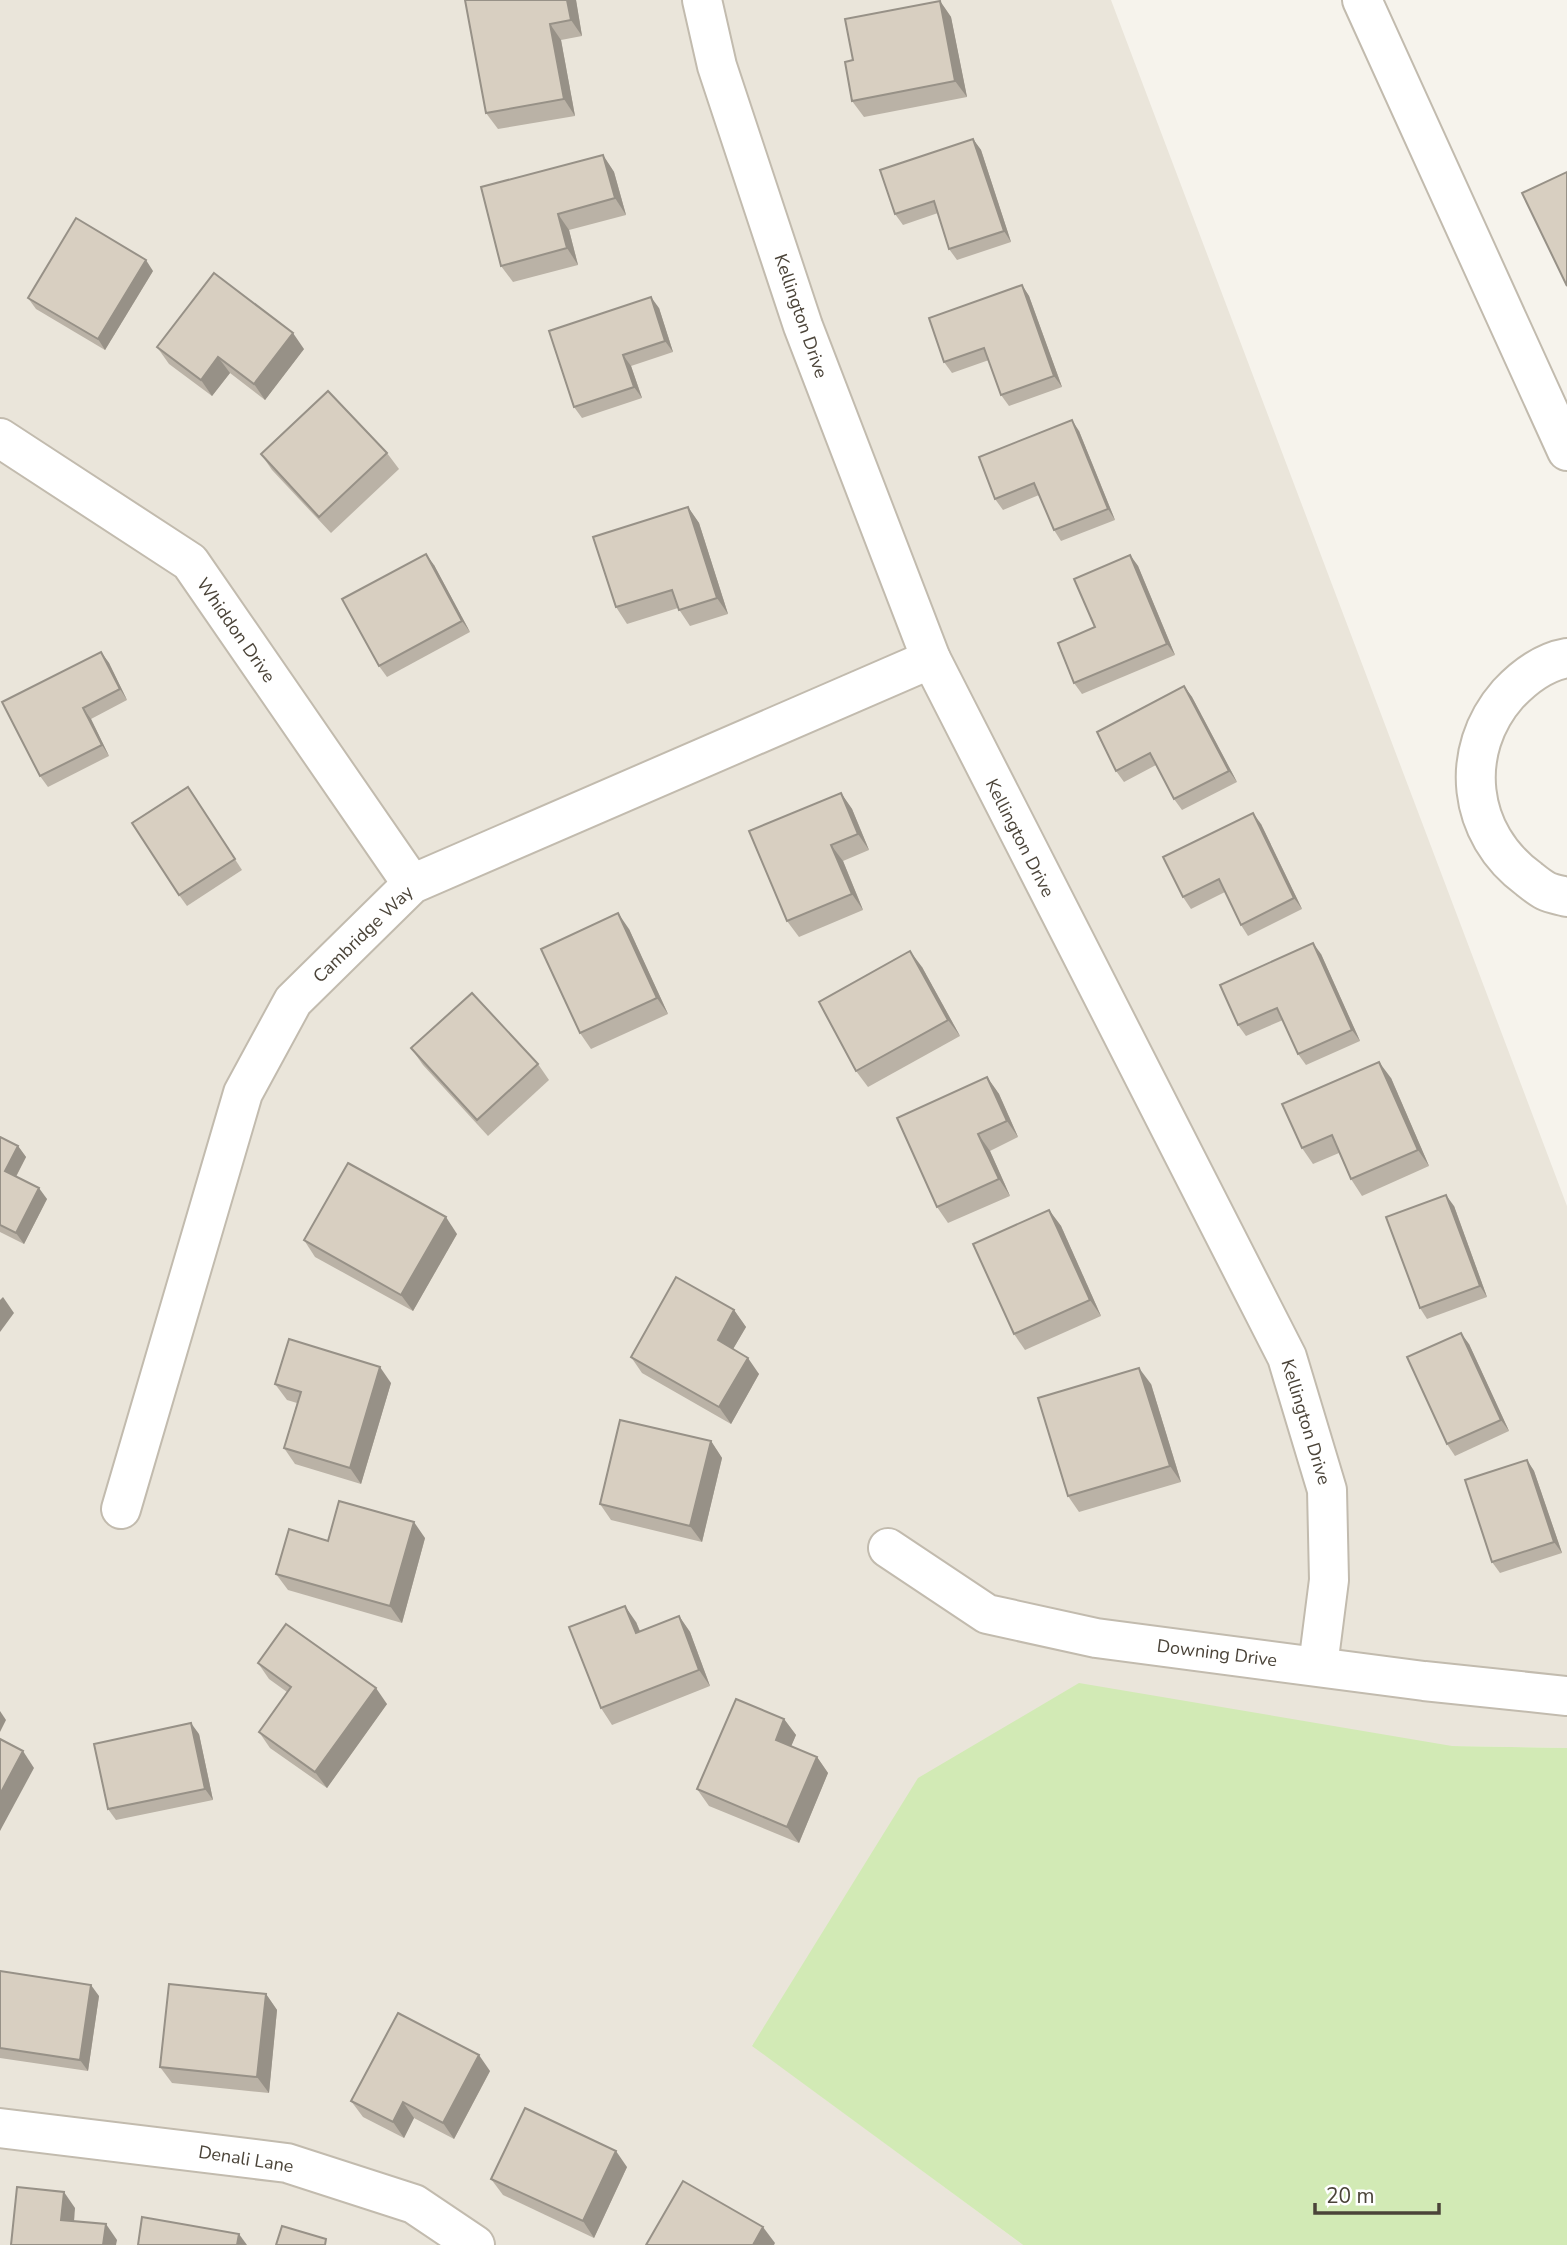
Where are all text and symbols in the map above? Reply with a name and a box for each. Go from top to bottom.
street label: Kellington Drive [768,251,834,381]
street label: Whiddon Drive [191,573,281,687]
street label: Kellington Drive [980,775,1060,901]
street label: Cambridge Way [308,879,419,988]
street label: Kellington Drive [1276,1356,1336,1488]
street label: Downing Drive [1156,1634,1278,1672]
street label: Denali Lane [197,2140,295,2178]
scale bar [1315,2172,1439,2216]
text: 20 m [1326,2182,1375,2210]

